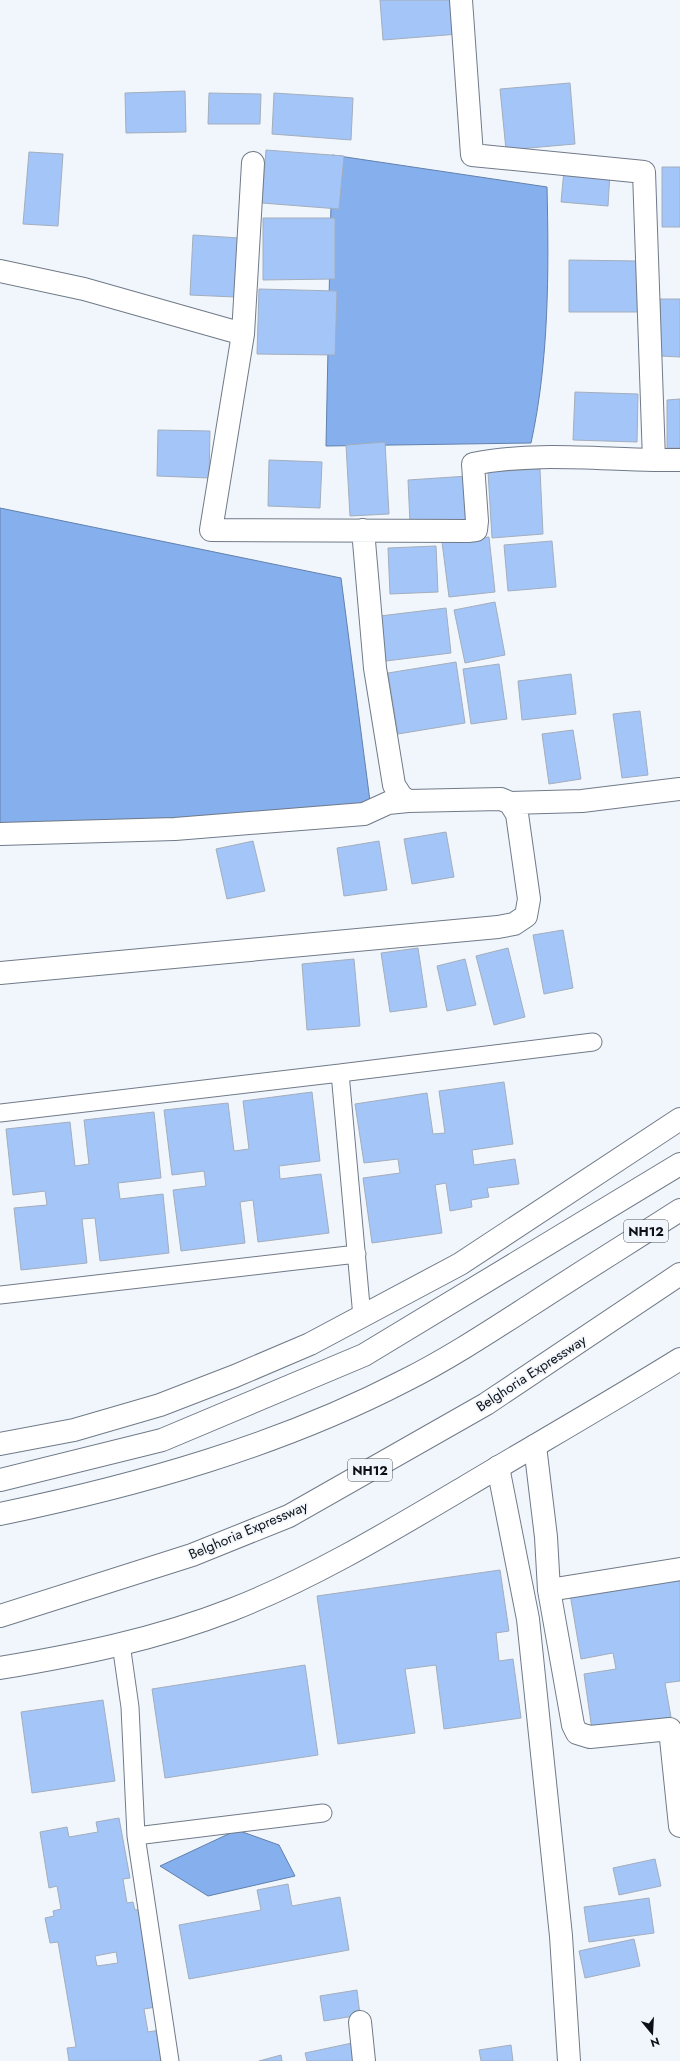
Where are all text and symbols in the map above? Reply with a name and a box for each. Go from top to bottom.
road number: NH12 [624,1220,668,1242]
street label: Belghoria Expressway [472,1329,591,1416]
road number: NH12 [348,1459,392,1481]
street label: Belghoria Expressway [185,1496,311,1564]
north arrow [632,2013,672,2053]
text: N [648,2034,662,2051]

